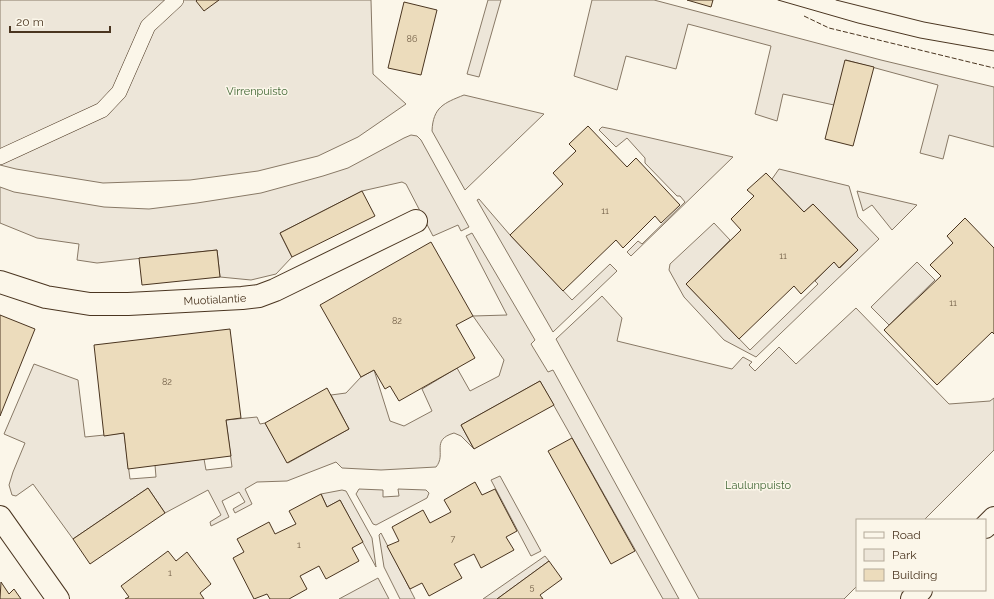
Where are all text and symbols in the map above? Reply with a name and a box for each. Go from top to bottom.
scale bar [10,8,110,34]
text: 20 m [16,15,44,29]
house number: 86 [407,34,418,44]
park label: Virrenpuisto [226,85,288,98]
house number: 11 [601,206,609,216]
house number: 11 [779,251,787,261]
street label: Muotialantie [183,291,248,308]
house number: 11 [949,298,957,308]
house number: 82 [392,316,402,326]
house number: 82 [162,377,172,387]
park label: Laulunpuisto [725,479,791,492]
legend [856,519,986,591]
text: Road [892,528,921,542]
house number: 7 [451,534,456,544]
house number: 1 [297,540,301,550]
text: Park [892,548,917,562]
house number: 1 [168,568,172,578]
text: Building [892,568,938,582]
house number: 5 [530,582,535,592]

